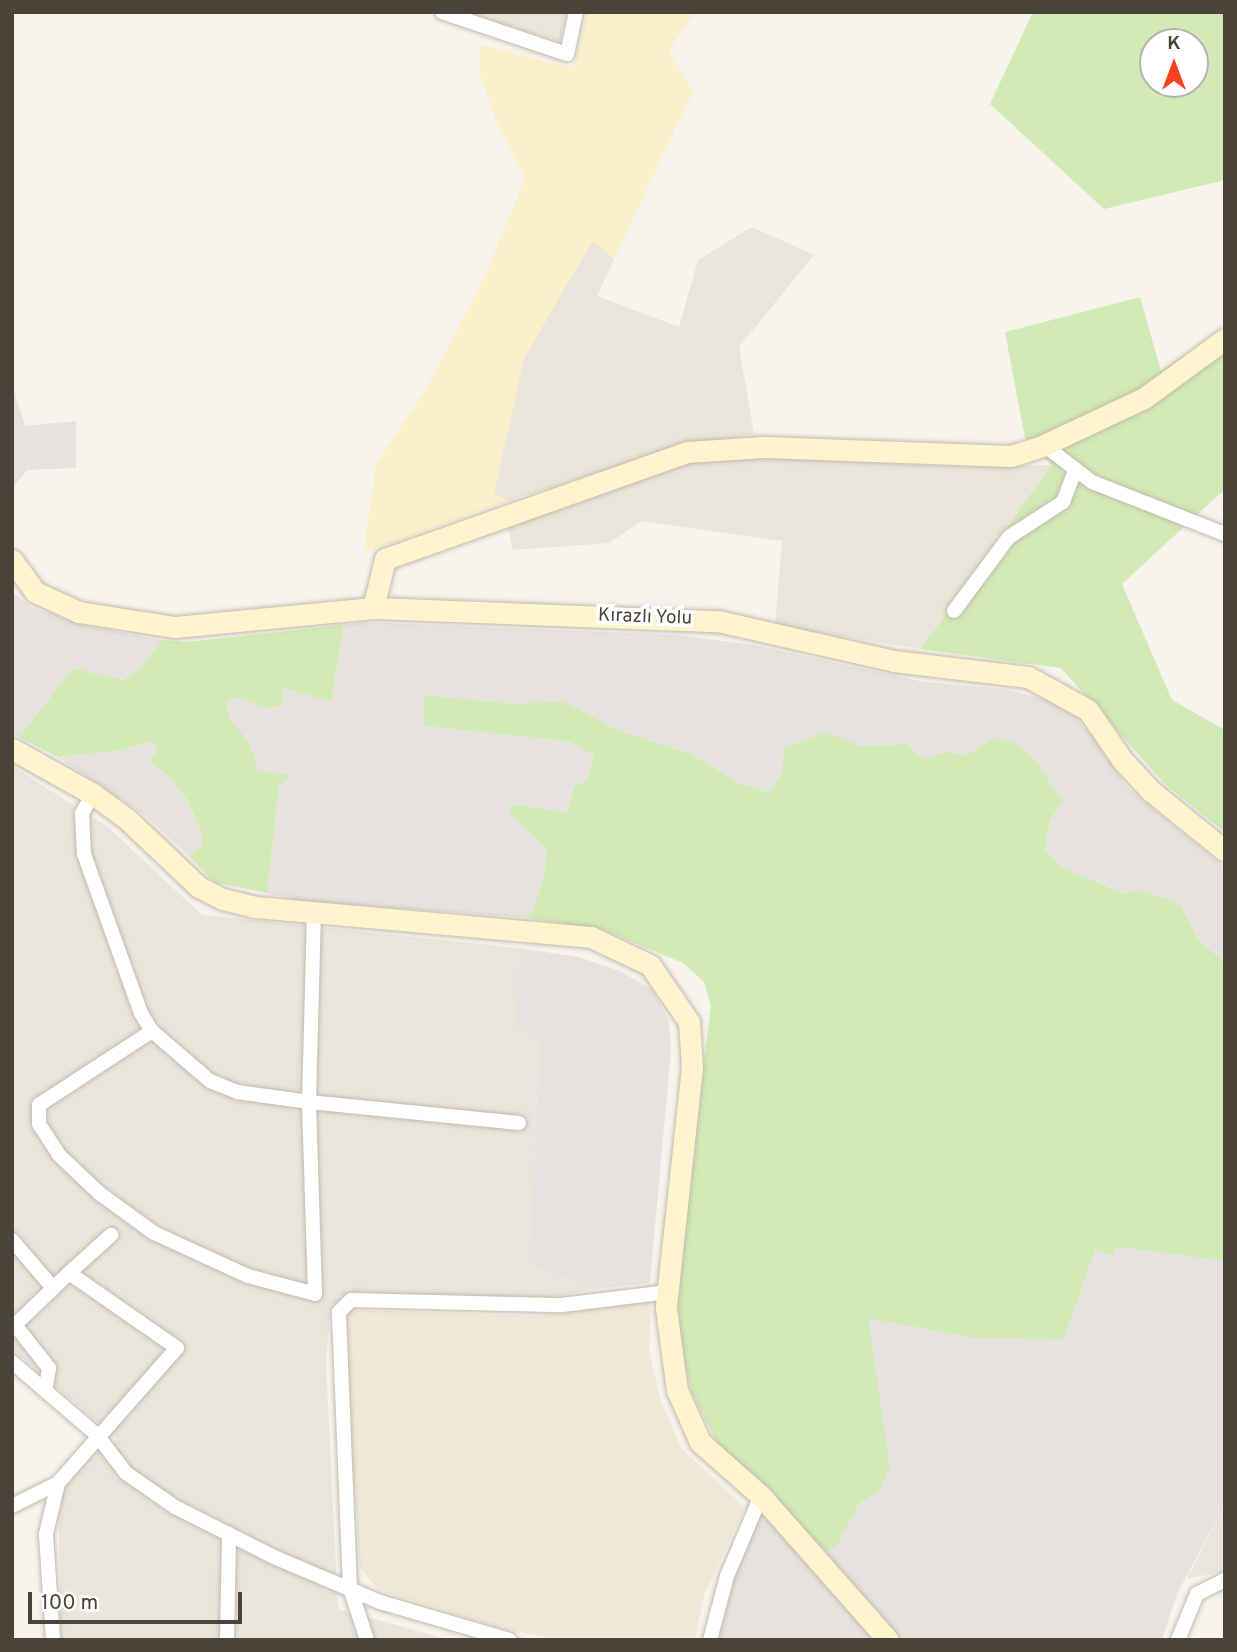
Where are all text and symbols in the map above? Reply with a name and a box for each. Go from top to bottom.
north arrow [1139,28,1209,98]
text: K [1167,32,1181,56]
street label: Kırazlı Yolu [597,605,693,631]
scale bar [32,1578,245,1622]
text: 100 m [41,1590,98,1617]

